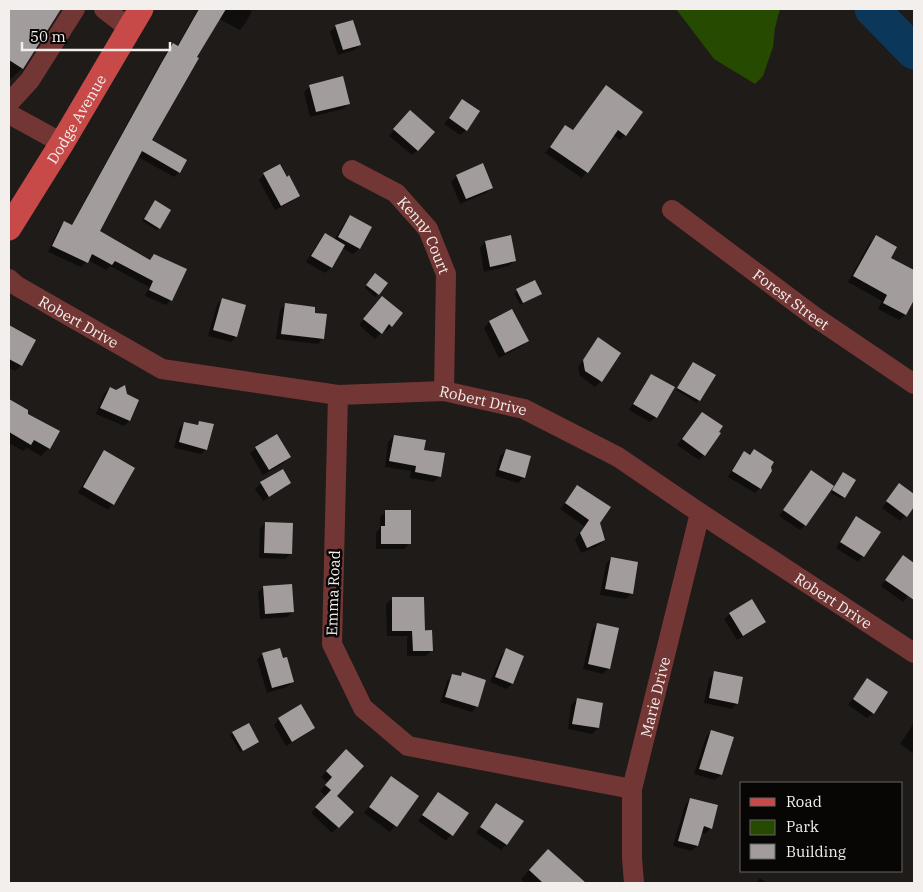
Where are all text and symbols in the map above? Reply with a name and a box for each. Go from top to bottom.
scale bar [22,20,170,52]
text: 50 m [30,27,66,46]
street label: Dodge Avenue [42,71,110,167]
street label: Kenny Court [394,192,454,276]
street label: Forest Street [750,265,833,334]
street label: Robert Drive [36,291,122,352]
street label: Robert Drive [438,381,529,419]
street label: Emma Road [322,550,344,636]
street label: Robert Drive [791,568,876,633]
street label: Marie Drive [636,655,674,739]
legend [740,782,903,872]
text: Road [786,792,822,811]
text: Park [786,817,819,836]
text: Building [786,842,846,861]

